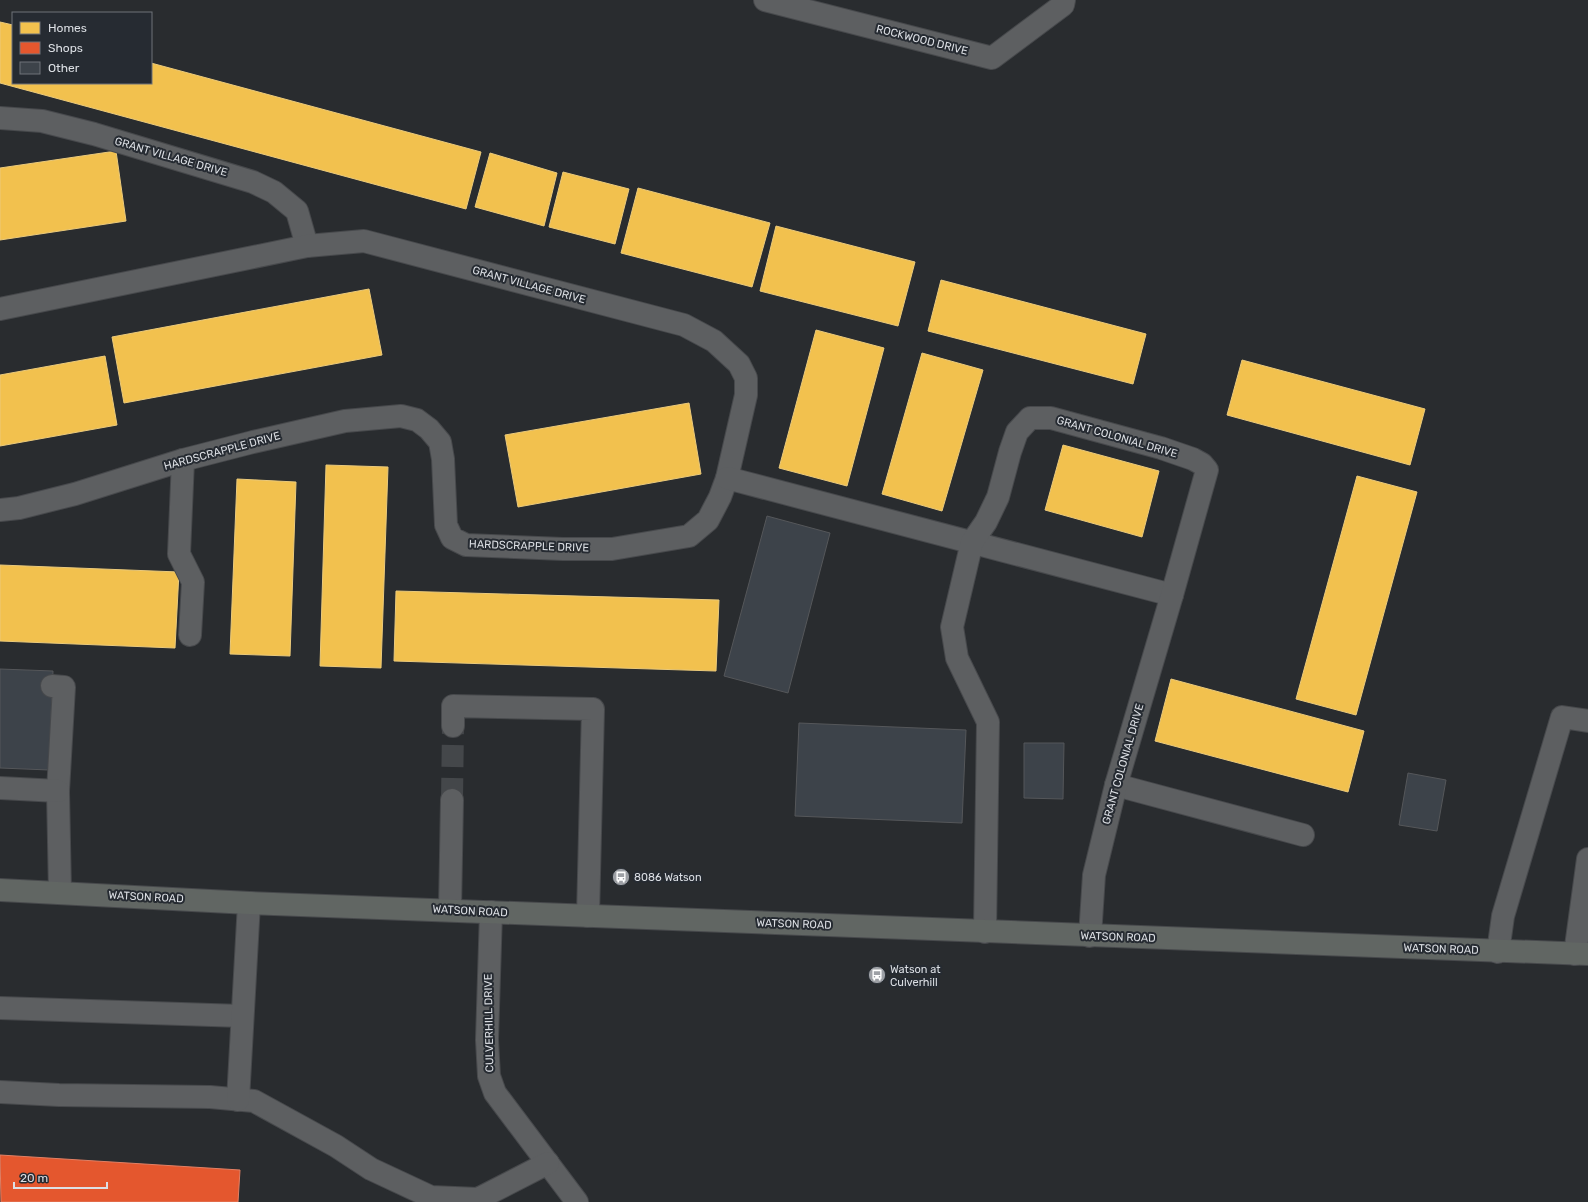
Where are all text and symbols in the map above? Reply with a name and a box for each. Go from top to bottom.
legend [12,12,152,84]
text: Homes [48,21,87,35]
street label: ROCKWOOD DRIVE [875,22,970,58]
text: Shops [48,41,83,55]
text: Other [48,61,80,75]
street label: GRANT VILLAGE DRIVE [113,135,229,179]
street label: GRANT VILLAGE DRIVE [471,264,587,306]
street label: GRANT COLONIAL DRIVE [1055,414,1179,461]
street label: HARDSCRAPPLE DRIVE [162,429,282,473]
street label: HARDSCRAPPLE DRIVE [469,537,590,555]
street label: GRANT COLONIAL DRIVE [1100,702,1147,826]
bus stop icon: 8086 Watson [611,867,631,887]
place label: 8086 Watson [634,871,702,884]
street label: WATSON ROAD [108,889,184,905]
street label: WATSON ROAD [432,903,508,919]
street label: WATSON ROAD [756,916,832,932]
street label: WATSON ROAD [1080,929,1156,945]
street label: WATSON ROAD [1403,941,1479,957]
place label: Watson at Culverhill [890,963,941,989]
bus stop icon: Watson at Culverhill [867,965,887,985]
street label: CULVERHILL DRIVE [482,973,496,1072]
scale bar [14,1164,107,1190]
text: 20 m [20,1171,48,1185]

